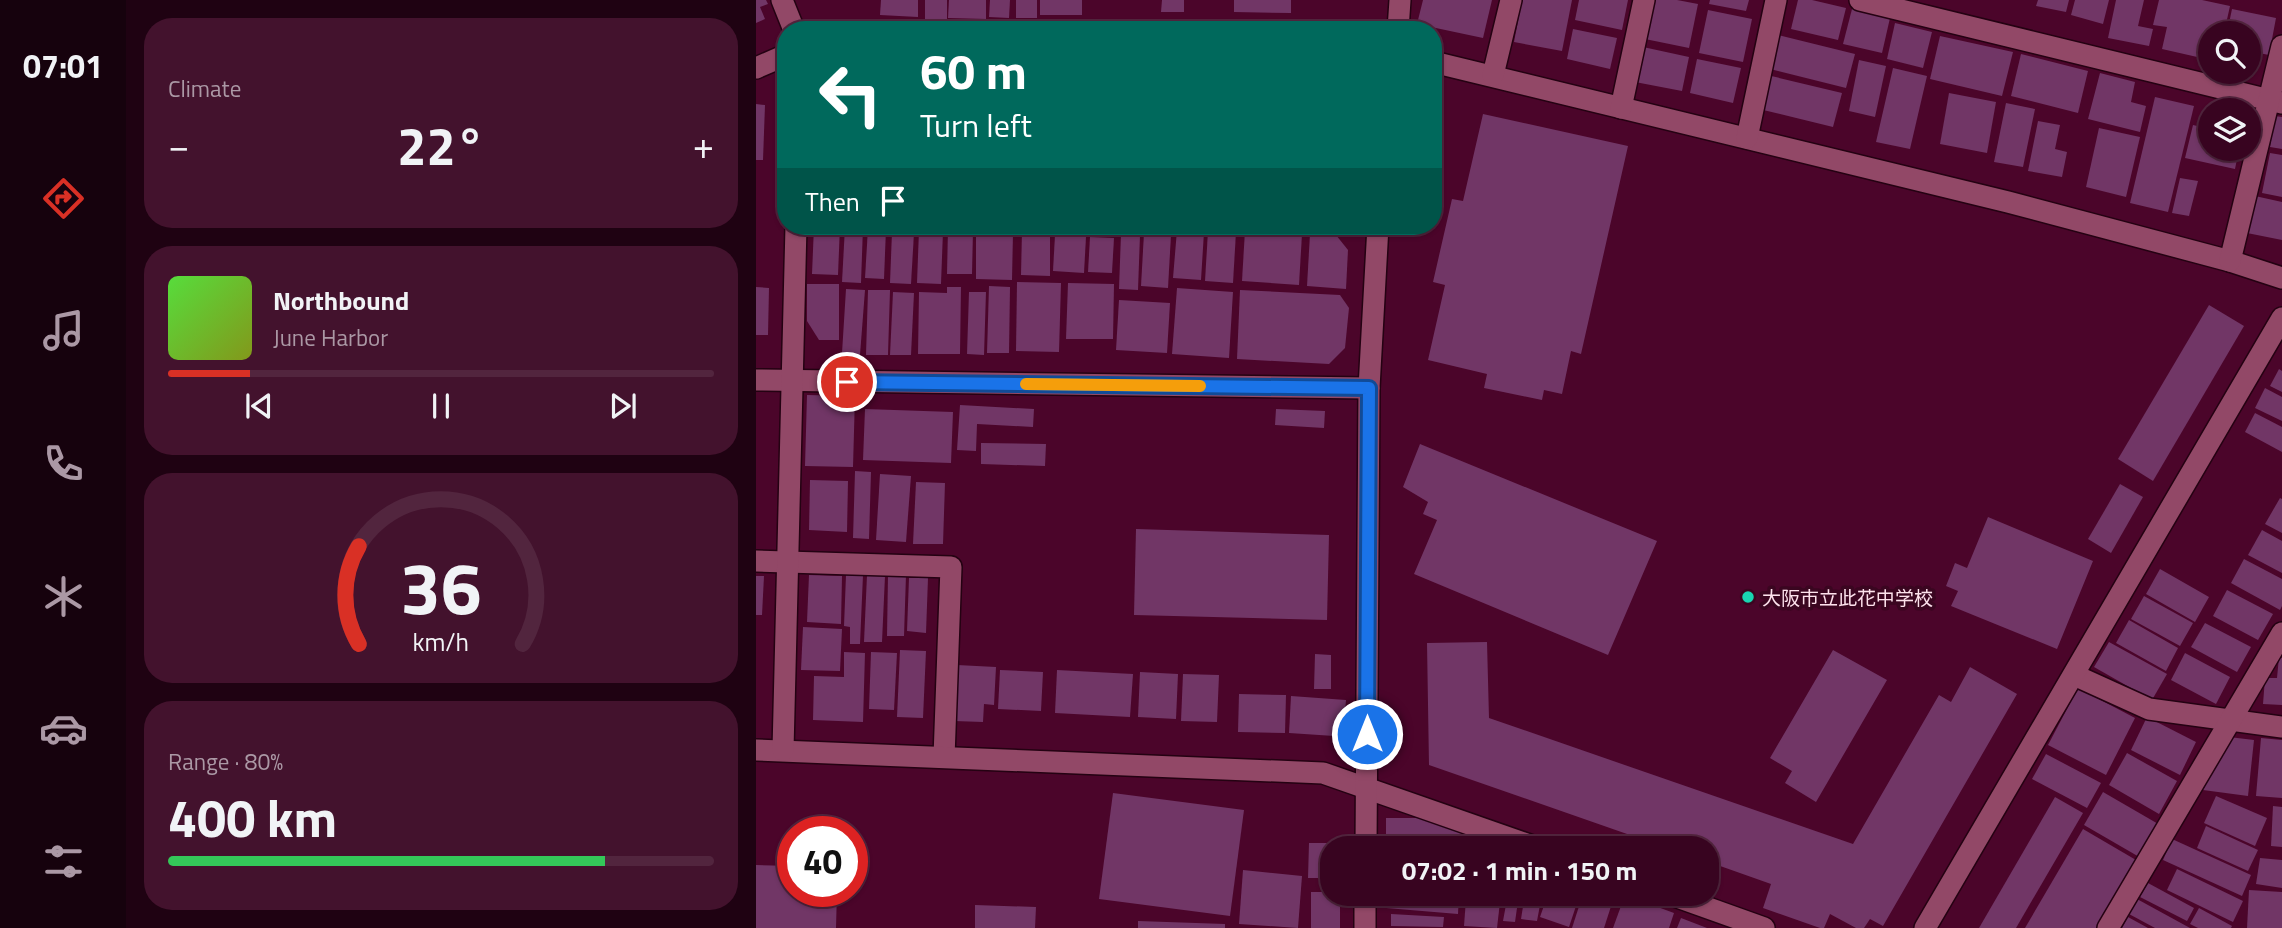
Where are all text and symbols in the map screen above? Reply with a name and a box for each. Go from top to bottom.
map controls [2198,21,2261,161]
button: search [2198,21,2261,84]
text: 60 m [920,33,1027,108]
text: 07:01 [23,42,103,90]
icon: left [805,49,896,140]
text: Climate [168,71,241,106]
button: layers [2198,98,2261,161]
text: Turn left [920,101,1032,149]
text: 22° [397,106,485,185]
text: − [168,116,189,174]
text: + [693,116,714,174]
icon: directions [39,174,88,223]
text: Then [805,182,860,221]
icon: arrive [874,182,912,220]
text: Northbound [273,281,409,320]
icon: music [39,306,88,355]
text: June Harbor [273,320,388,355]
pin [817,352,877,412]
icon: arrive [828,363,866,401]
icon: previous [240,387,278,425]
icon: pause [422,387,460,425]
icon: next [604,387,642,425]
icon: phone [39,439,88,488]
text: 36 [400,532,482,642]
icon: climate [39,572,88,621]
place label: 大阪市立此花中学校 [1762,583,1933,612]
marker: 大阪市立此花中学校 [1740,589,1756,605]
text: km/h [413,623,469,661]
position arrow [1330,697,1404,771]
icon: car [39,704,88,753]
text: Range · 80% [168,744,283,779]
text: 400 km [168,778,337,857]
speed limit sign: 40 [777,816,868,907]
icon: filters [39,837,88,886]
text: 07:02 · 1 min · 150 m [1402,851,1637,890]

